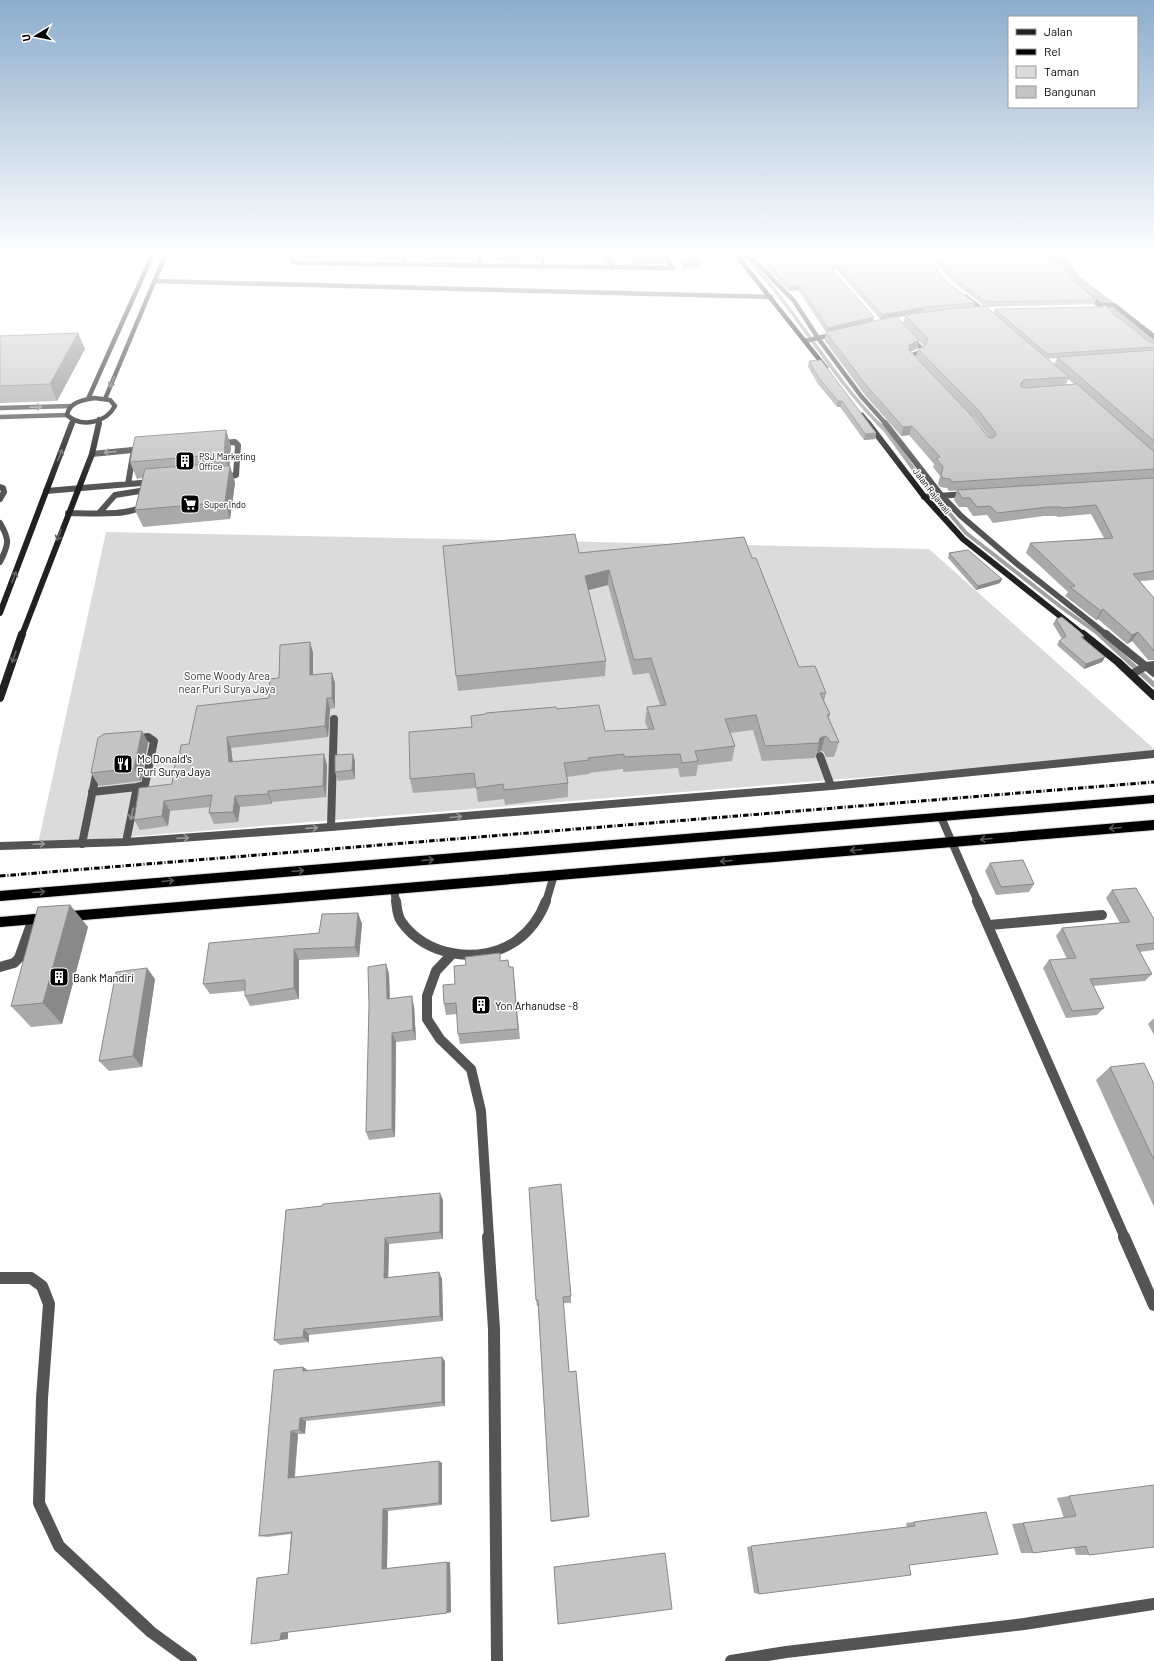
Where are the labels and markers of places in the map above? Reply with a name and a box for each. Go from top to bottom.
building icon: PSJ Marketing Office [174,450,196,472]
place label: PSJ Marketing Office [199,451,255,472]
supermarket icon: Super Indo [179,493,201,515]
place label: Super Indo [204,499,246,510]
place label: Mc Donald's Puri Surya Jaya [137,752,210,778]
restaurant icon: Mc Donald's Puri Surya Jaya [112,753,134,775]
building icon: Bank Mandiri [48,966,70,988]
place label: Bank Mandiri [73,971,134,984]
building icon: Yon Arhanudse -8 [470,994,492,1016]
place label: Yon Arhanudse -8 [495,999,578,1012]

